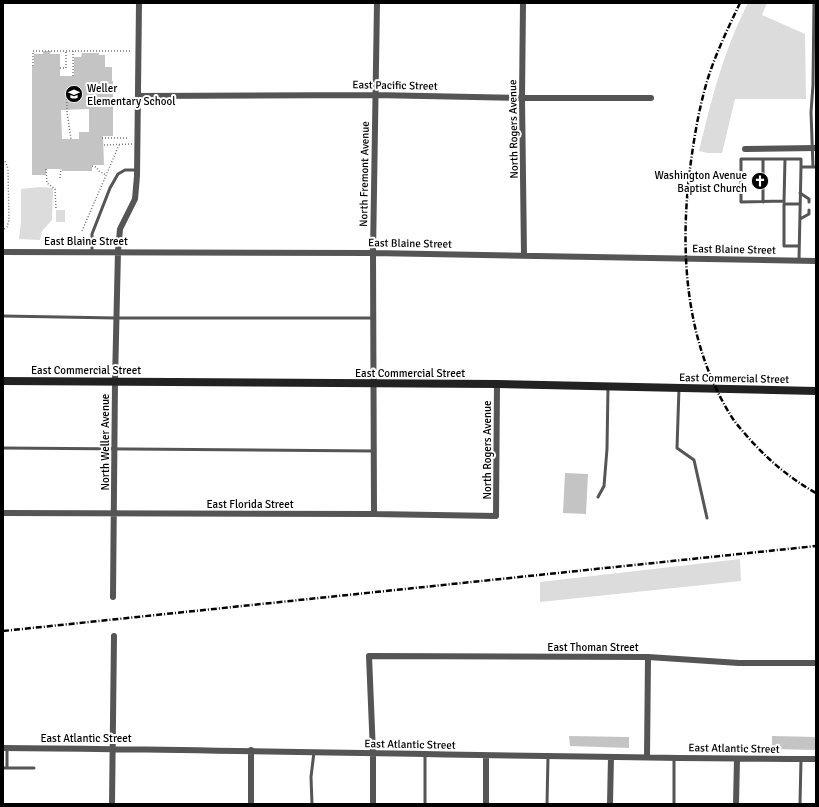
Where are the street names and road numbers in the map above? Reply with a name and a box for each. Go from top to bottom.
street label: East Pacific Street [352,78,438,93]
street label: North Rogers Avenue [506,79,521,179]
street label: North Fremont Avenue [357,121,372,227]
street label: East Blaine Street [44,235,128,248]
street label: East Blaine Street [368,236,452,251]
street label: East Blaine Street [692,242,776,257]
street label: East Commercial Street [31,364,141,377]
street label: East Commercial Street [355,367,465,380]
street label: East Commercial Street [679,371,789,386]
street label: North Weller Avenue [99,394,112,490]
street label: North Rogers Avenue [481,401,494,499]
street label: East Florida Street [206,498,294,511]
street label: East Thoman Street [547,641,639,654]
street label: East Atlantic Street [40,732,132,745]
street label: East Atlantic Street [364,737,456,752]
street label: East Atlantic Street [688,741,780,756]

